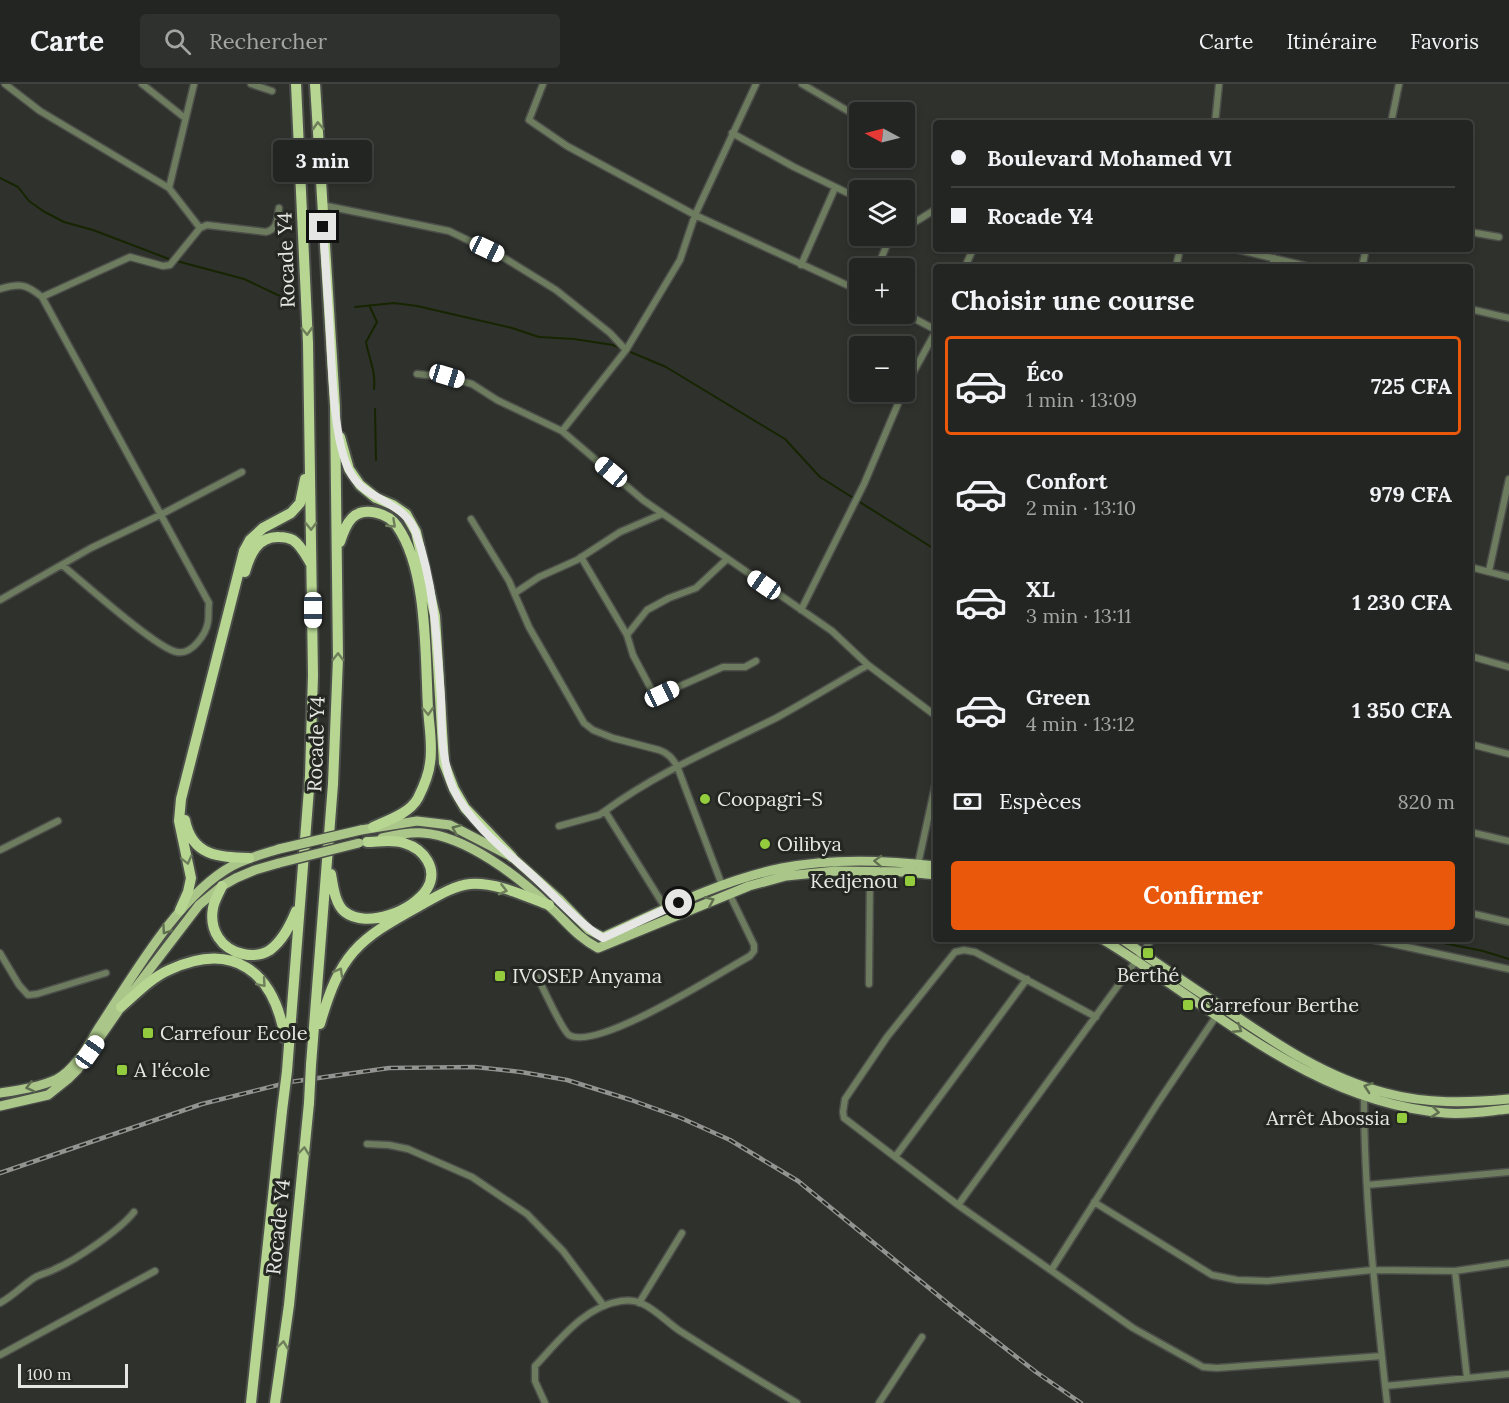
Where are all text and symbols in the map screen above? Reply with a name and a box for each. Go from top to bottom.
search box [140,14,560,68]
text: Carte [30,23,104,59]
icon: search [161,25,194,58]
text: Rechercher [209,27,327,55]
text: Carte [1199,28,1253,55]
text: Itinéraire [1286,28,1377,55]
text: Favoris [1410,28,1479,55]
north arrow [849,102,915,168]
map controls [849,102,915,402]
one-way arrow [311,122,324,131]
callout: 3 min [274,140,372,182]
text: Boulevard Mohamed VI [987,144,1232,172]
text: 3 min [295,148,350,173]
button: layers [849,180,915,246]
text: Rocade Y4 [987,202,1093,230]
street label: Rocade Y4 [271,212,300,308]
route end [309,213,336,240]
car [467,233,507,265]
button: + [849,258,915,324]
text: Choisir une course [951,283,1194,317]
one-way arrow [301,327,314,336]
button: − [849,336,915,402]
icon: car [954,359,1008,413]
text: Éco [1026,359,1063,387]
car [427,362,467,390]
text: 725 CFA [1371,372,1452,400]
text: 1 min · 13:09 [1026,387,1137,412]
car [591,454,631,490]
icon: car [954,467,1008,521]
text: Confort [1026,467,1108,495]
text: 979 CFA [1369,480,1452,508]
text: 2 min · 13:10 [1026,495,1136,520]
one-way arrow [386,517,396,528]
one-way arrow [305,522,318,531]
car [744,567,784,603]
icon: car [954,575,1008,629]
text: XL [1026,575,1055,603]
text: 1 230 CFA [1352,588,1452,616]
car [304,592,322,628]
text: 3 min · 13:11 [1026,603,1132,628]
one-way arrow [331,652,344,661]
car [642,678,682,710]
icon: car [954,683,1008,737]
text: Green [1026,683,1091,711]
street label: Rocade Y4 [301,695,330,792]
text: 1 350 CFA [1352,696,1452,724]
one-way arrow [421,707,434,716]
text: 4 min · 13:12 [1026,711,1135,736]
icon: cash [951,785,984,818]
place label: Coopagri-S [717,786,823,811]
text: Espèces [999,787,1082,815]
text: 820 m [1397,789,1455,814]
marker: Coopagri-S [698,792,712,806]
one-way arrow [452,824,463,836]
place label: Oilibya [777,831,842,856]
marker: Oilibya [758,837,772,851]
one-way arrow [179,855,192,865]
one-way arrow [873,855,882,867]
button: Confirmer [951,861,1455,930]
place label: Kedjenou [810,868,898,893]
marker: Kedjenou [903,874,917,888]
one-way arrow [498,882,508,895]
route start [665,889,692,916]
one-way arrow [704,896,715,908]
one-way arrow [162,923,173,934]
marker: Berthé [1141,946,1155,960]
place label: Berthé [1117,962,1179,987]
place label: IVOSEP Anyama [512,963,662,988]
one-way arrow [332,968,344,978]
marker: IVOSEP Anyama [493,969,507,983]
one-way arrow [255,976,266,987]
place label: Carrefour Berthe [1200,992,1359,1017]
marker: Carrefour Berthe [1181,998,1195,1012]
place label: Carrefour Ecole [160,1020,308,1045]
one-way arrow [1232,1022,1242,1034]
marker: Carrefour Ecole [141,1026,155,1040]
car [72,1032,108,1072]
place label: A l'école [133,1057,210,1082]
marker: A l'école [115,1063,129,1077]
one-way arrow [25,1080,36,1092]
one-way arrow [1364,1082,1374,1095]
place label: Arrêt Abossia [1265,1105,1390,1130]
one-way arrow [1430,1105,1439,1117]
marker: Arrêt Abossia [1395,1111,1409,1125]
one-way arrow [297,1147,310,1156]
street label: Rocade Y4 [260,1178,295,1276]
one-way arrow [277,1340,289,1350]
scale bar [18,1361,128,1388]
text: 100 m [27,1364,71,1384]

